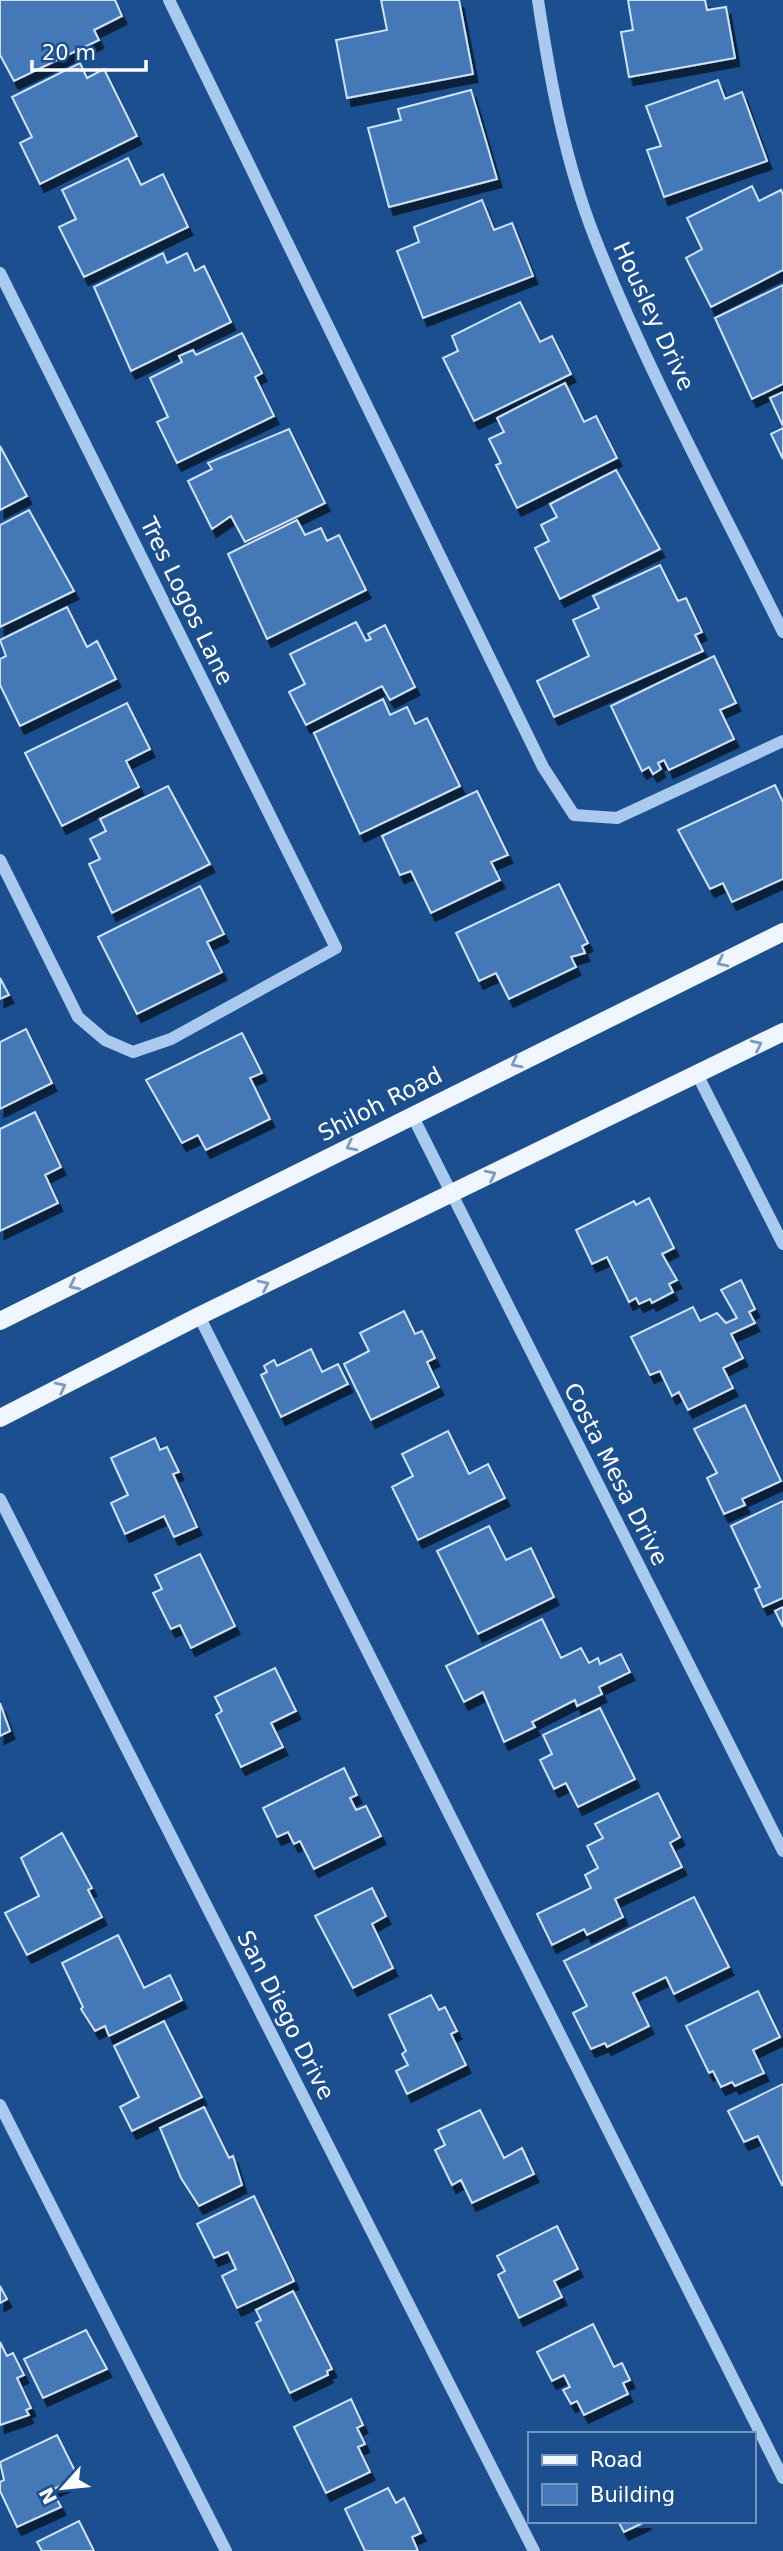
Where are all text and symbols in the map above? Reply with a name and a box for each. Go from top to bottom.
scale bar [32,28,145,72]
text: 20 m [42,41,96,65]
street label: Housley Drive [608,238,700,394]
street label: Tres Logos Lane [135,512,239,689]
one-way arrow [717,953,729,967]
one-way arrow [749,1039,762,1053]
one-way arrow [511,1055,523,1069]
street label: Shiloh Road [314,1062,446,1146]
one-way arrow [346,1138,358,1152]
one-way arrow [484,1169,496,1183]
one-way arrow [69,1277,81,1291]
one-way arrow [257,1279,269,1293]
street label: Costa Mesa Drive [559,1378,673,1570]
one-way arrow [54,1382,66,1396]
street label: San Diego Drive [232,1926,340,2104]
legend [528,2432,755,2523]
text: Road [590,2448,643,2472]
north arrow [28,2453,98,2523]
text: Building [590,2483,675,2507]
text: N [34,2484,61,2508]

